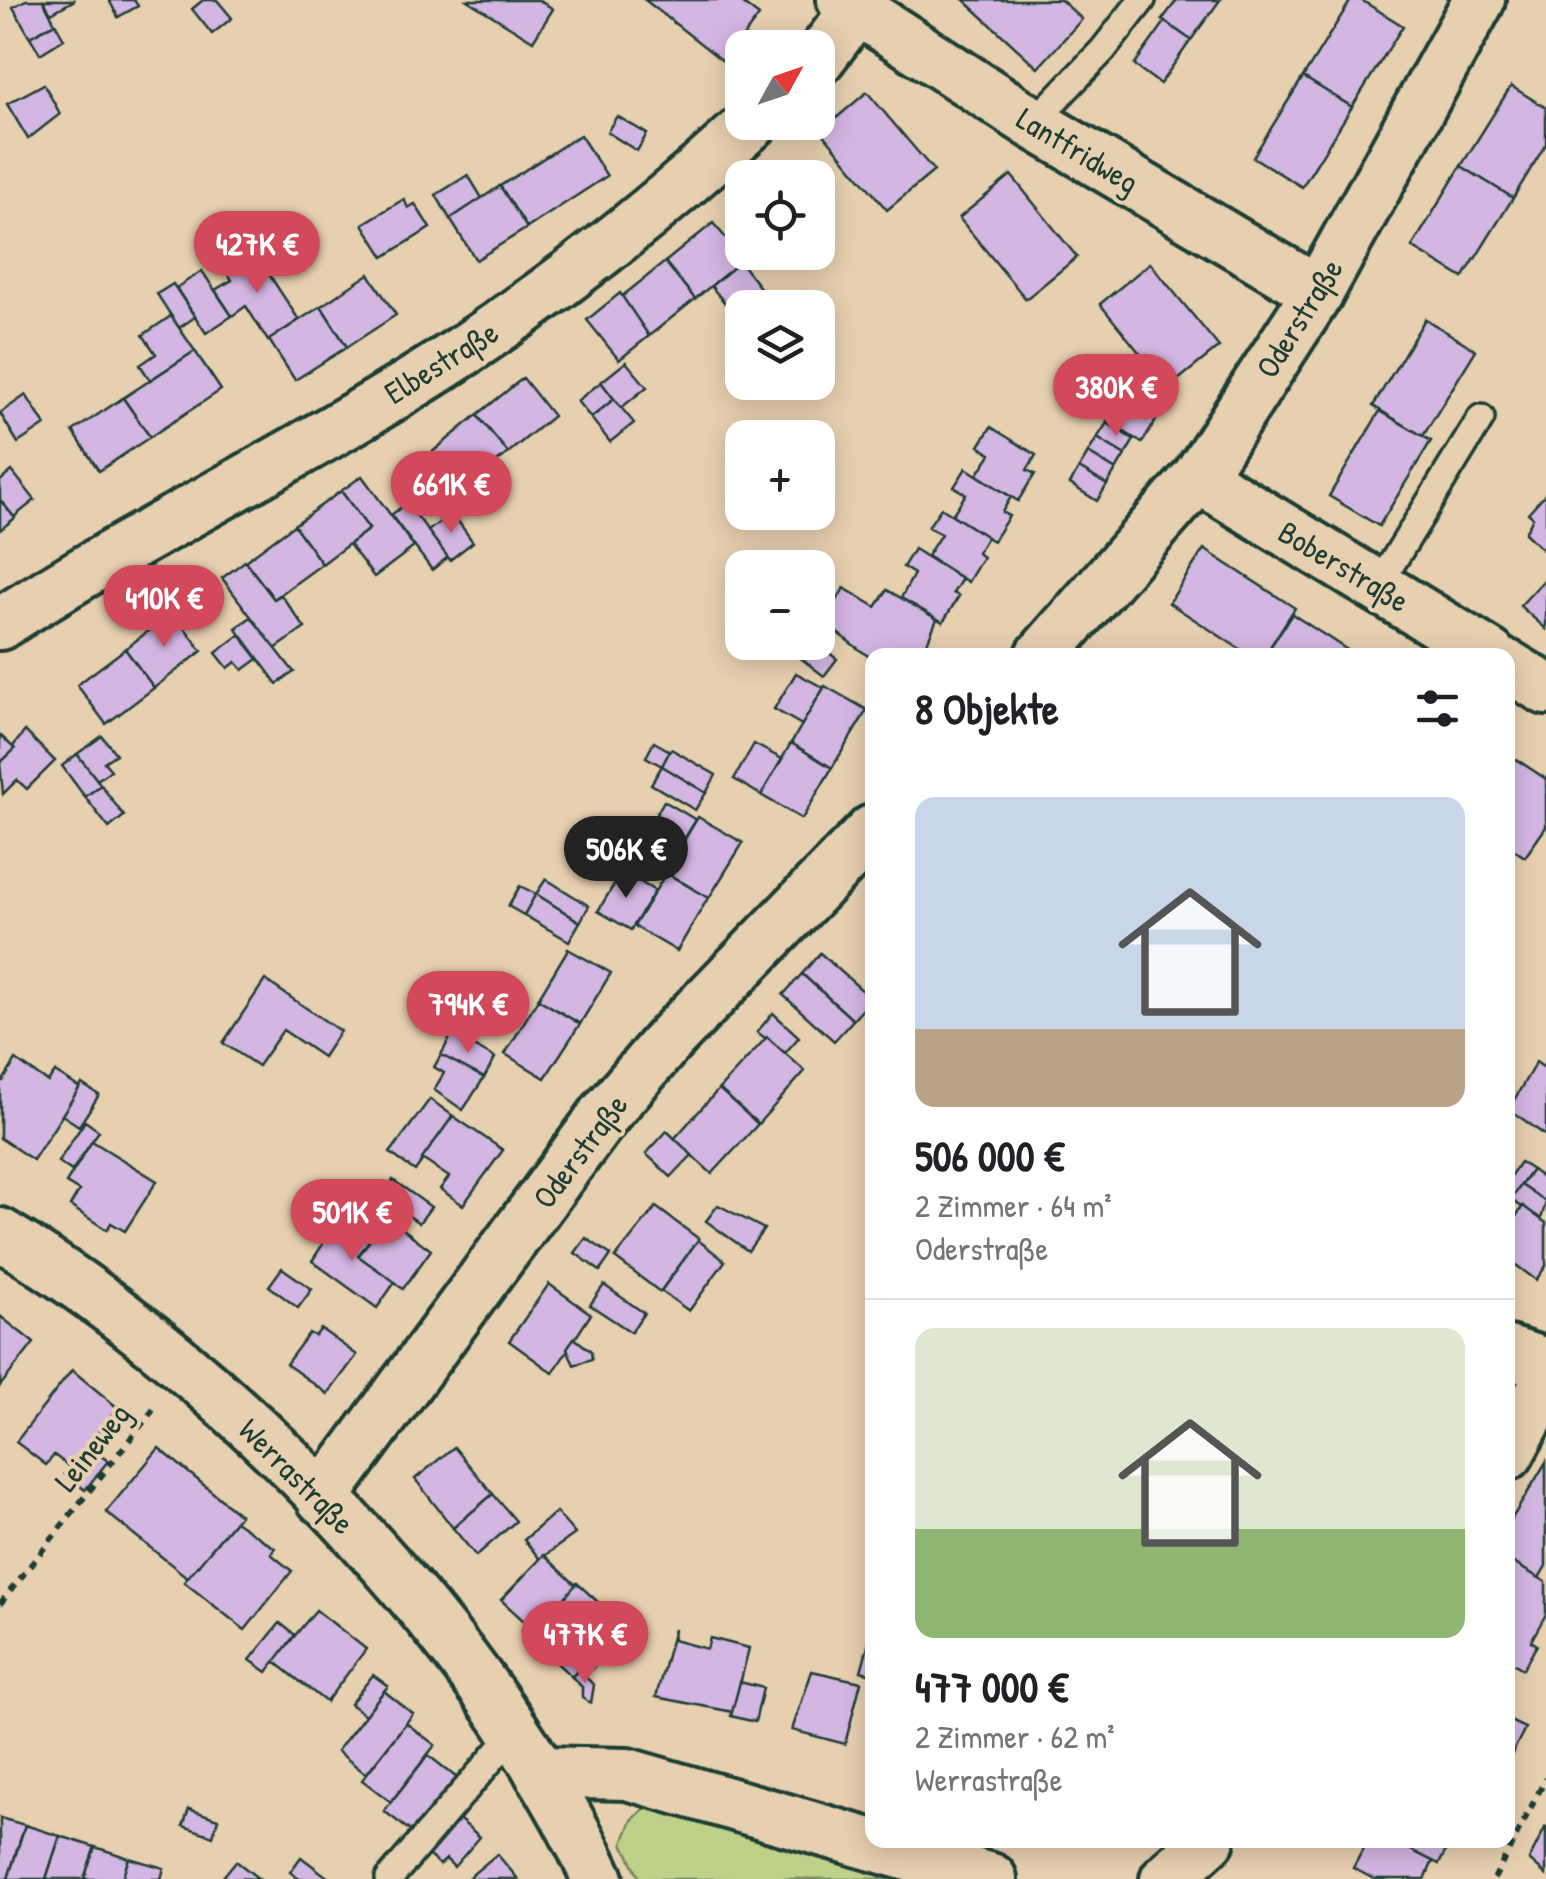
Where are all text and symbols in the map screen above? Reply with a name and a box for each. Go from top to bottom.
north arrow [725,30,835,140]
map controls [725,30,835,660]
street label: Lantfridweg [1009,97,1147,203]
button: locate [725,160,835,270]
pin: 427K € [176,211,338,296]
text: 427K € [216,222,298,265]
street label: Oderstraße [1245,250,1353,386]
button: layers [725,290,835,400]
street label: Elbestraße [376,310,506,414]
pin: 380K € [1035,354,1197,439]
text: 380K € [1075,365,1157,408]
button: + [725,420,835,530]
pin: 661K € [370,451,532,536]
text: 661K € [413,462,489,505]
street label: Boberstraße [1271,510,1418,622]
button: − [725,550,835,660]
pin: 410K € [83,565,245,650]
text: 410K € [125,576,203,619]
text: 8 Objekte [915,680,1059,737]
icon: filters [1410,681,1465,736]
pin: 506K € [545,816,707,901]
text: 506K € [586,827,666,870]
icon: home [1100,862,1280,1042]
pin: 794K € [387,971,549,1056]
text: 794K € [428,982,508,1025]
street label: Oderstraße [523,1085,637,1217]
text: 506 000 € [915,1127,1064,1184]
pin: 501K € [271,1179,433,1264]
text: 2 Zimmer · 64 m² [915,1184,1112,1227]
text: 501K € [313,1190,391,1233]
text: Oderstraße [915,1227,1048,1270]
icon: home [1100,1393,1280,1573]
street label: Leineweg [44,1394,140,1500]
street label: Werrastraße [230,1409,365,1544]
pin: 477K € [504,1601,666,1686]
text: 477K € [543,1612,627,1655]
text: 477 000 € [915,1658,1068,1715]
text: 2 Zimmer · 62 m² [915,1715,1115,1758]
text: Werrastraße [915,1758,1063,1801]

